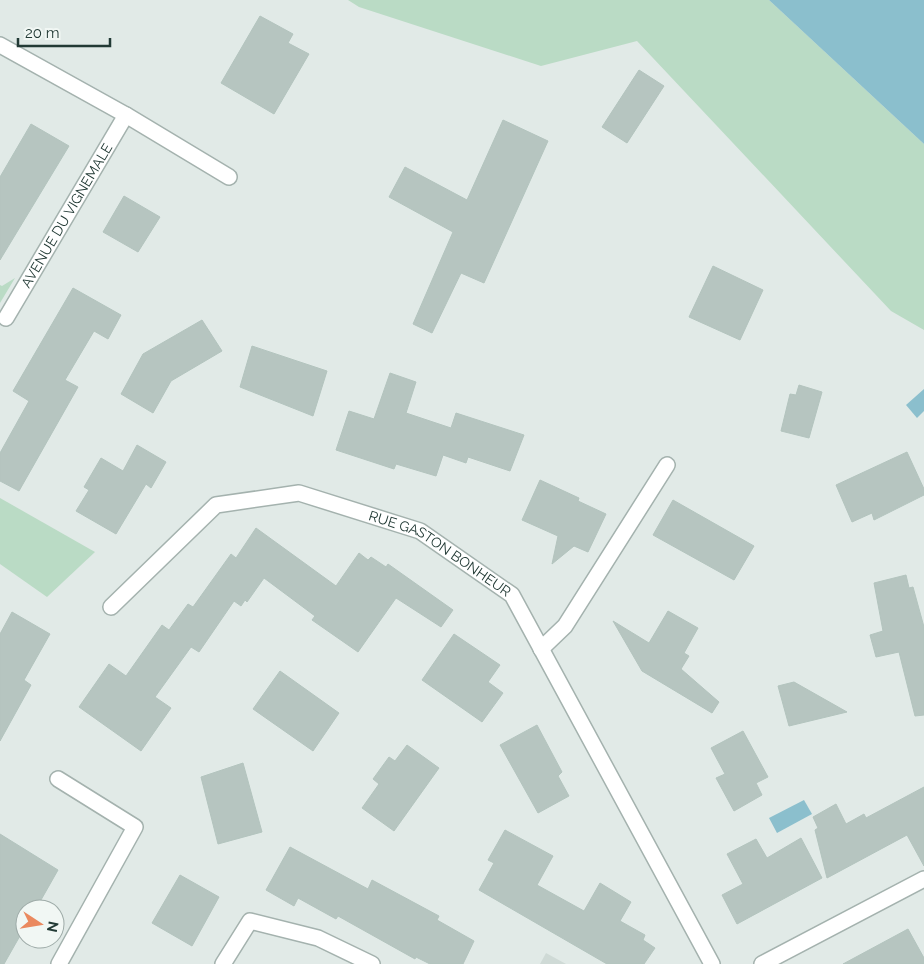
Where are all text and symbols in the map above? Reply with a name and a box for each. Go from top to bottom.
scale bar [18,15,110,47]
text: 20 m [25,24,60,42]
street label: AVENUE DU VIGNEMALE [18,141,115,291]
street label: RUE GASTON BONHEUR [367,507,514,600]
north arrow [15,899,65,949]
text: N [44,920,62,934]

